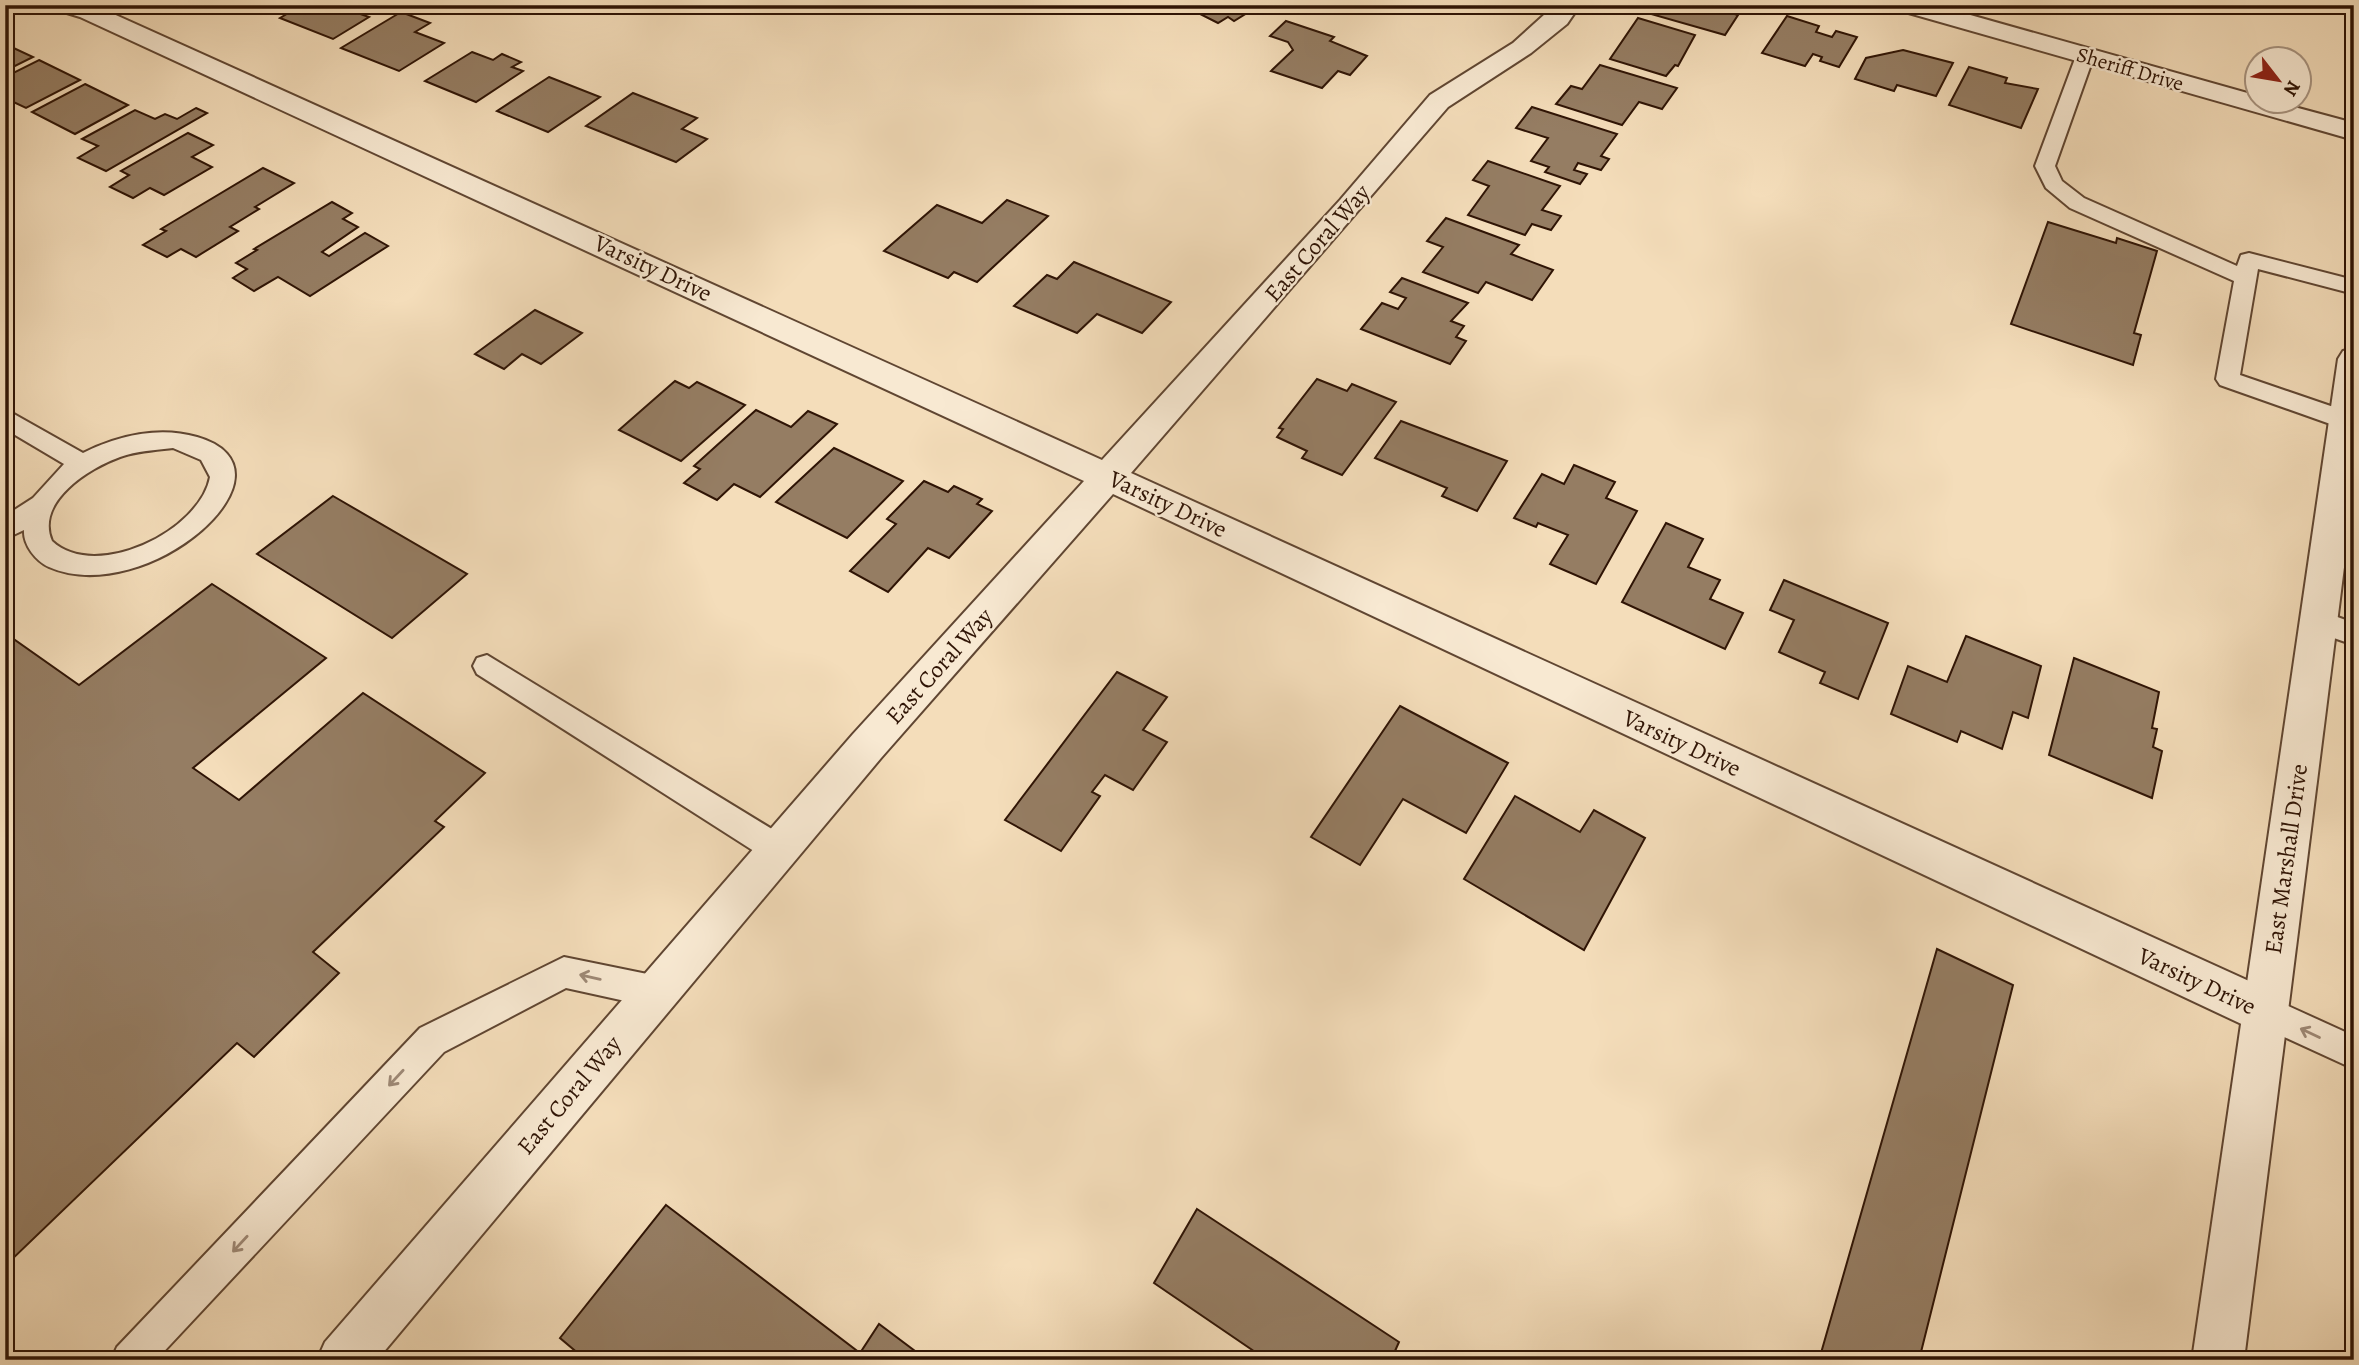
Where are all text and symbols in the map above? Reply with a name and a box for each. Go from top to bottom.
street label: Sheriff Drive [2073,40,2187,98]
north arrow [2244,46,2314,116]
text: N [2277,76,2306,101]
street label: East Coral Way [1257,177,1377,309]
street label: Varsity Drive [588,226,717,309]
street label: Varsity Drive [1103,462,1232,545]
street label: East Coral Way [878,601,1000,731]
street label: Varsity Drive [1617,701,1746,784]
street label: East Marshall Drive [2257,762,2315,956]
street label: Varsity Drive [2132,939,2261,1022]
one-way arrow [579,970,602,984]
one-way arrow [2300,1026,2321,1039]
street label: East Coral Way [510,1028,628,1161]
one-way arrow [388,1069,405,1086]
one-way arrow [232,1235,248,1253]

